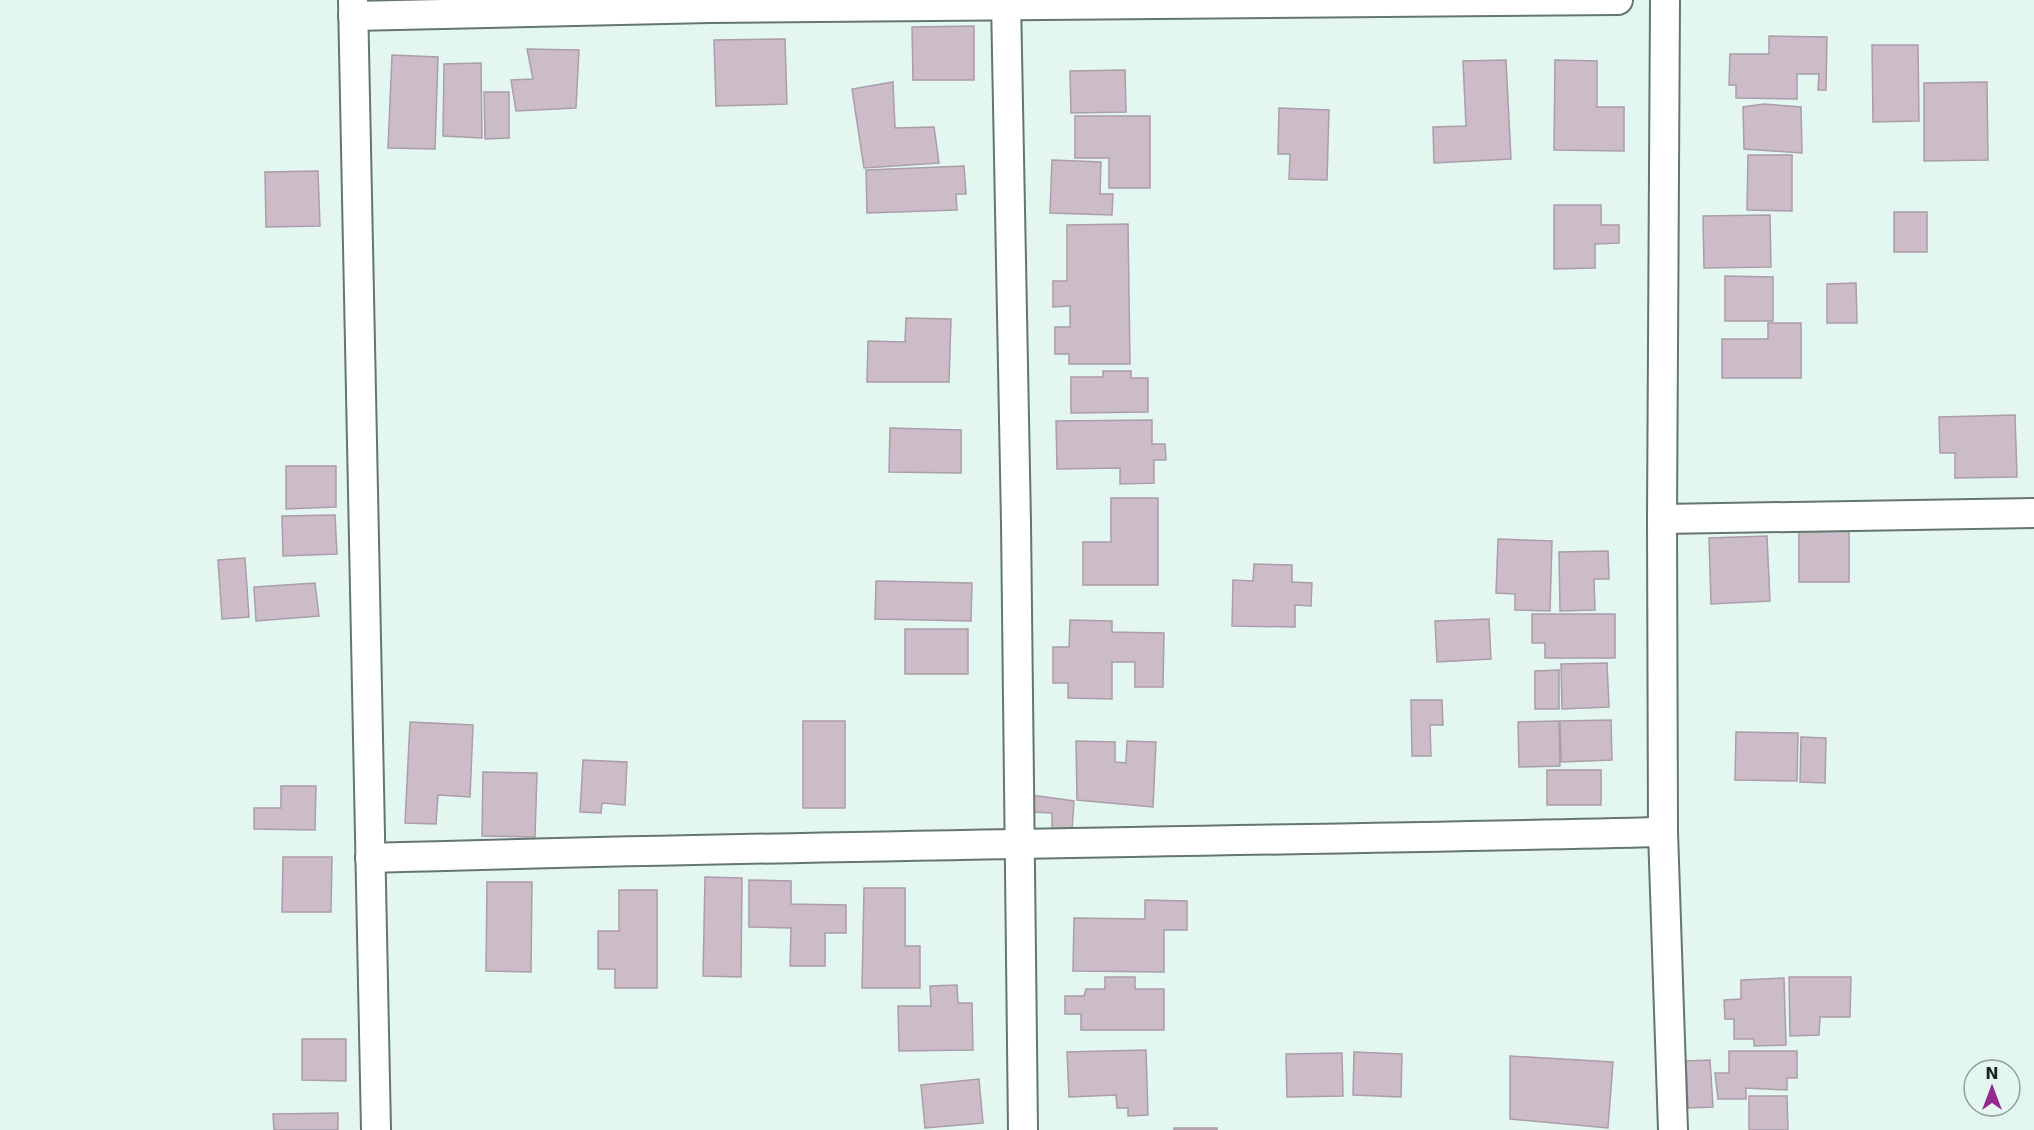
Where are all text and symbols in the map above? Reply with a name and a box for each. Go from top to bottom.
north arrow [1962,1058,2022,1118]
text: N [1985,1064,1999,1083]

